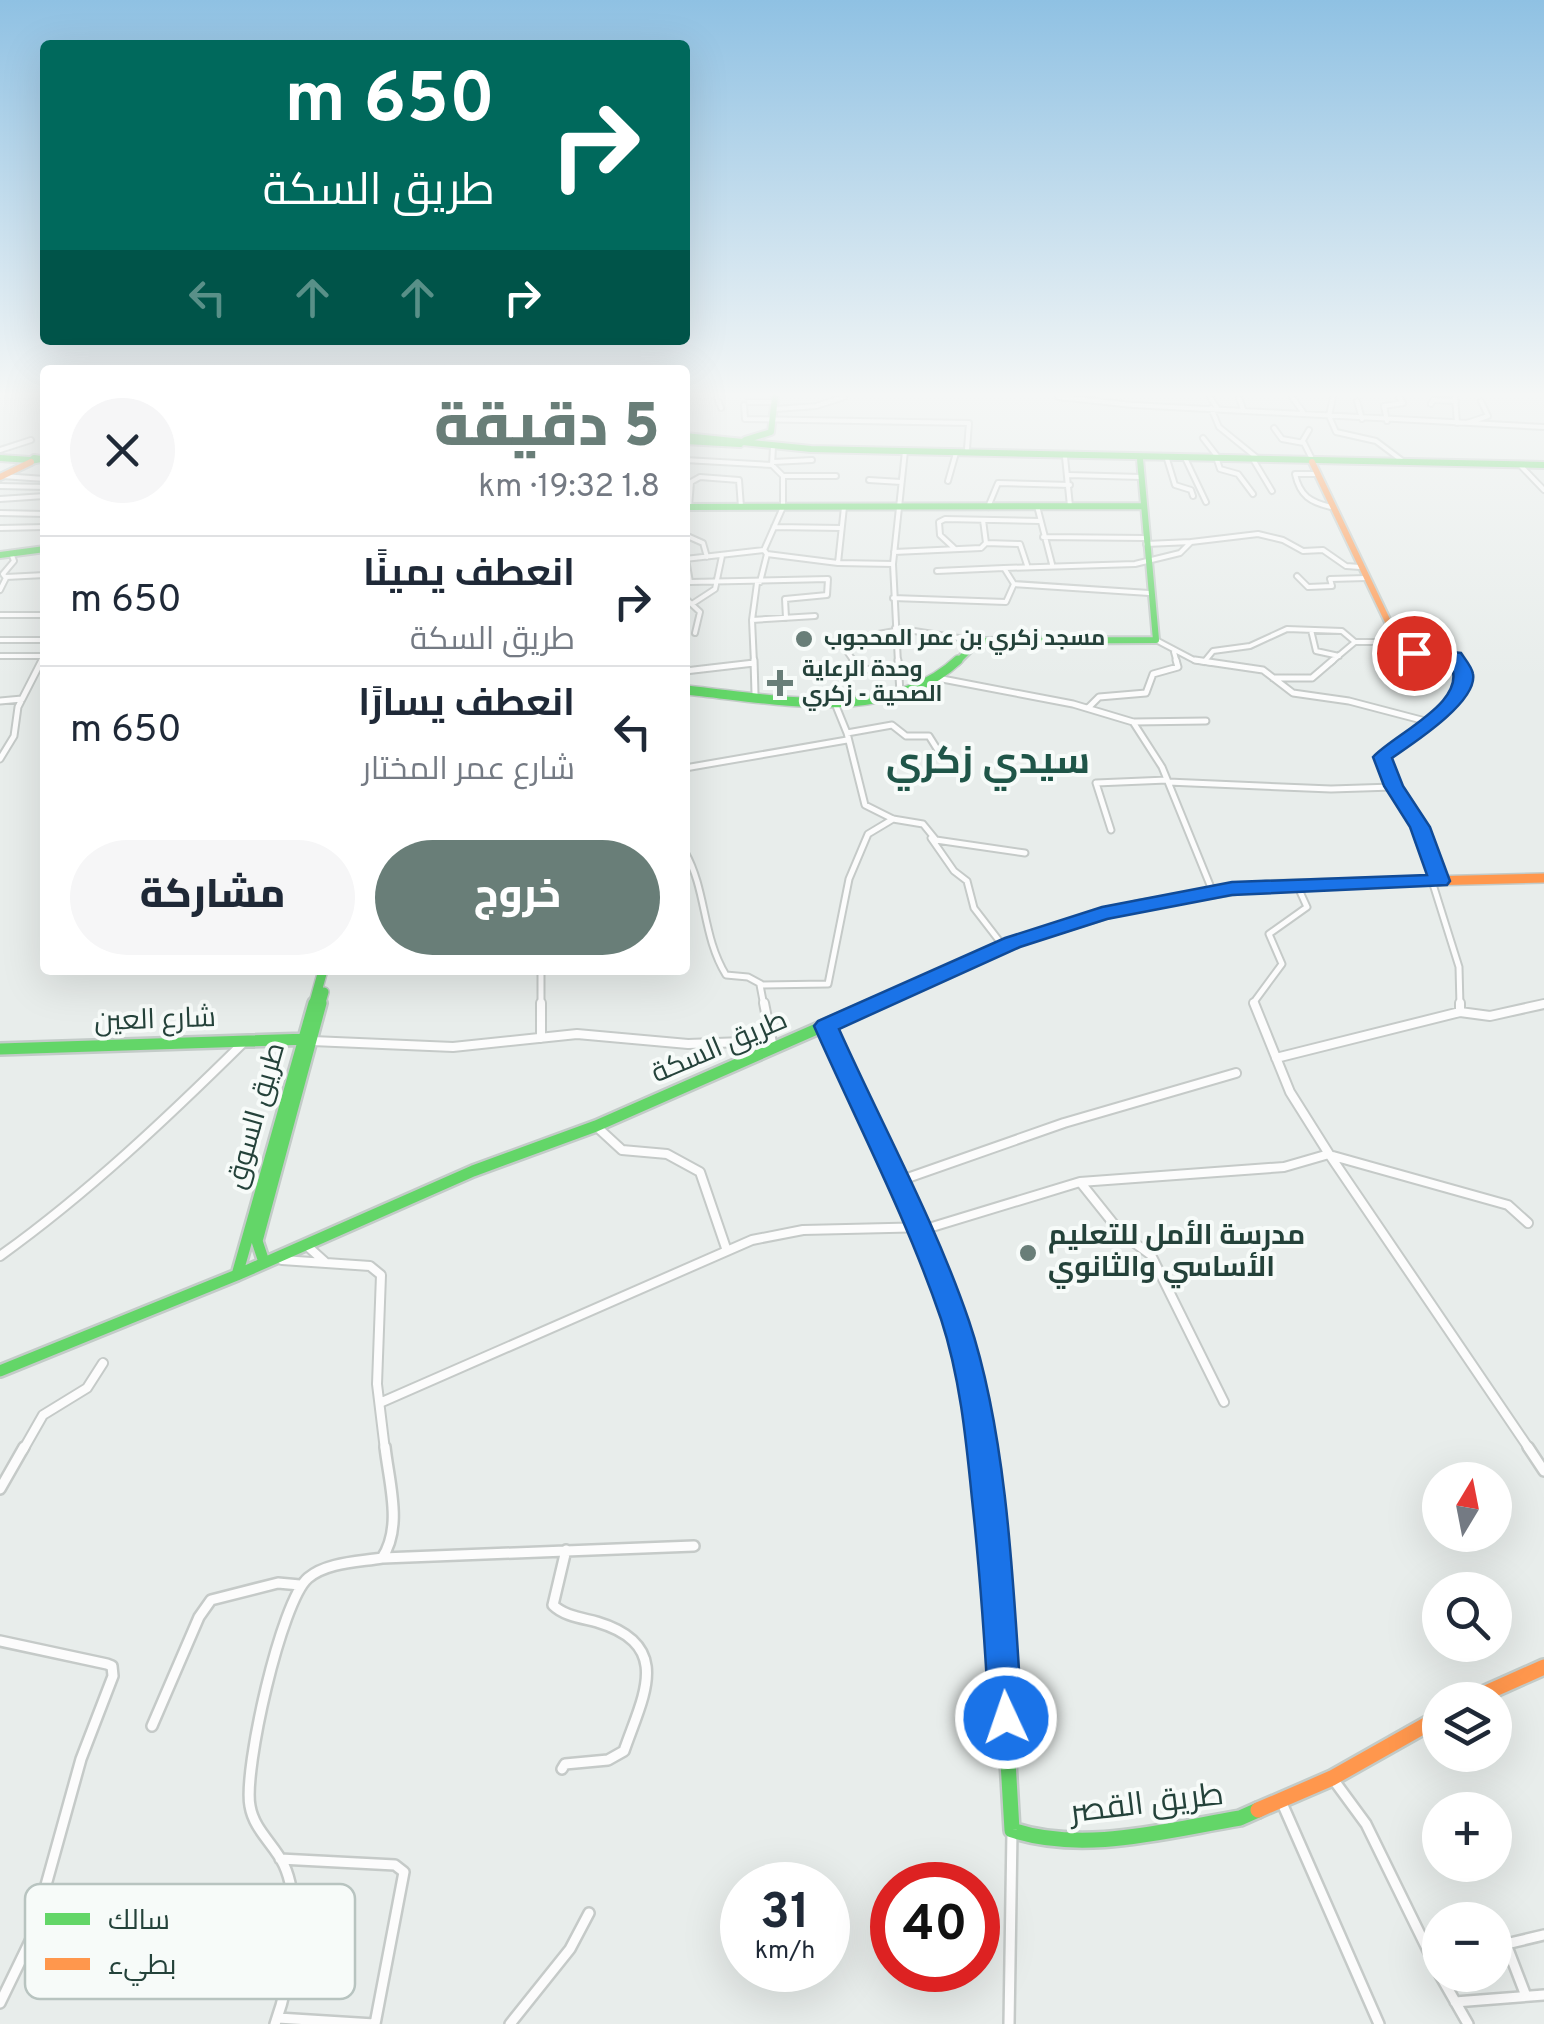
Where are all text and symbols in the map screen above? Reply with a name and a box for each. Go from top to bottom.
text: 650 m [284,58,495,147]
icon: right [530,80,660,210]
text: طريق السكة [263,164,495,221]
icon: left [180,270,235,325]
icon: ahead [285,270,340,325]
icon: ahead [390,270,445,325]
icon: right [495,270,550,325]
text: 5 دقيقة [434,392,660,468]
button: close [70,398,175,503]
text: 1.8 km · 19:32 [478,468,660,508]
text: انعطف يمينًا [363,551,575,600]
icon: right [605,574,660,629]
text: 650 m [70,577,182,626]
pin [1372,611,1457,696]
text: طريق السكة [410,621,575,661]
place label: مسجد زكري بن عمر المحجوب [824,626,1105,655]
icon: arrive [1387,626,1442,681]
marker: مسجد زكري بن عمر المحجوب [793,628,815,650]
place label: وحدة الرعاية الصحية - زكري [802,657,942,711]
marker: وحدة الرعاية الصحية - زكري [767,670,793,696]
text: انعطف يسارًا [358,681,575,730]
icon: left [605,704,660,759]
text: 650 m [70,707,182,756]
district label: سيدي زكري [886,739,1090,791]
text: شارع عمر المختار [362,751,575,791]
button: مشاركة [70,840,355,955]
button: خروج [375,840,660,955]
street label: شارع العين [94,1001,216,1041]
street label: طريق السكة [646,1003,794,1093]
street label: طريق السوق [219,1039,295,1193]
place label: مدرسة الأمل للتعليم الأساسي والثانوي [1048,1219,1305,1289]
marker: مدرسة الأمل للتعليم الأساسي والثانوي [1017,1242,1039,1264]
north arrow [1422,1462,1512,1552]
map controls [1422,1462,1512,1992]
button: search [1422,1572,1512,1662]
position arrow [954,1666,1058,1770]
button: layers [1422,1682,1512,1772]
street label: طريق القصر [1066,1776,1226,1834]
button: + [1422,1792,1512,1882]
speed limit sign: 40 [870,1862,1000,1992]
text: 31 [760,1883,810,1946]
legend [25,1884,355,1999]
button: − [1422,1902,1512,1992]
text: سالك [108,1904,170,1940]
text: km/h [755,1936,815,1968]
text: بطيء [108,1949,176,1986]

